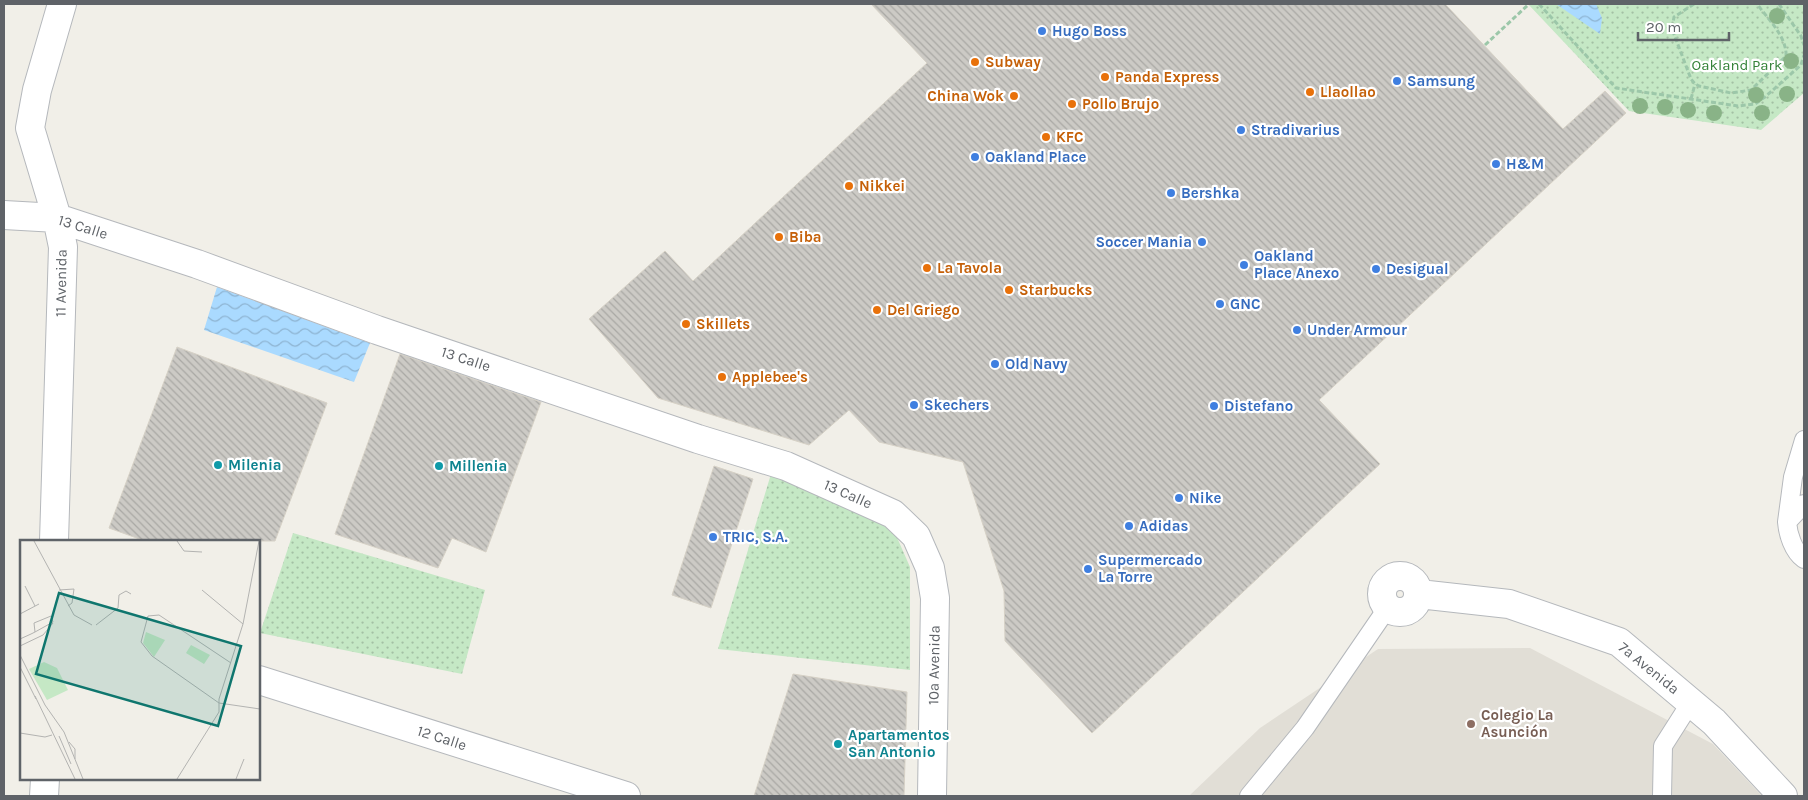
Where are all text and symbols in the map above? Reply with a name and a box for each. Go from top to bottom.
scale bar [1638,10,1729,42]
text: 20 m [1646,18,1681,36]
place label: Hugo Boss [1052,22,1127,40]
marker: Hugo Boss [1036,25,1048,37]
place label: Subway [985,53,1041,71]
marker: Subway [969,56,981,68]
park label: Oakland Park [1692,56,1782,74]
place label: Panda Express [1115,68,1220,86]
marker: Panda Express [1099,71,1111,83]
place label: Samsung [1407,72,1475,90]
marker: Samsung [1391,75,1403,87]
place label: Llaollao [1320,83,1376,101]
marker: Llaollao [1304,86,1316,98]
place label: China Wok [927,87,1004,105]
marker: China Wok [1008,90,1020,102]
place label: Pollo Brujo [1082,95,1159,113]
marker: Pollo Brujo [1066,98,1078,110]
place label: Stradivarius [1251,121,1340,139]
marker: Stradivarius [1235,124,1247,136]
place label: KFC [1056,128,1084,146]
marker: KFC [1040,131,1052,143]
place label: Oakland Place [985,148,1087,166]
marker: Oakland Place [969,151,981,163]
place label: H&M [1506,155,1544,173]
marker: H&M [1490,158,1502,170]
place label: Nikkei [859,177,905,195]
marker: Nikkei [843,180,855,192]
place label: Bershka [1181,184,1239,202]
marker: Bershka [1165,187,1177,199]
street label: 13 Calle [56,211,110,243]
place label: Biba [789,228,822,246]
marker: Biba [773,231,785,243]
place label: Soccer Mania [1095,233,1192,251]
marker: Soccer Mania [1196,236,1208,248]
place label: Oakland Place Anexo [1254,247,1339,282]
street label: 11 Avenida [51,249,71,317]
place label: La Tavola [937,259,1002,277]
marker: Oakland Place Anexo [1238,259,1250,271]
place label: Desigual [1386,260,1449,278]
marker: La Tavola [921,262,933,274]
marker: Desigual [1370,263,1382,275]
place label: Starbucks [1019,281,1093,299]
marker: Starbucks [1003,284,1015,296]
place label: GNC [1230,295,1260,313]
marker: GNC [1214,298,1226,310]
place label: Del Griego [887,301,960,319]
marker: Del Griego [871,304,883,316]
place label: Skillets [696,315,750,333]
marker: Skillets [680,318,692,330]
place label: Under Armour [1307,321,1407,339]
marker: Under Armour [1291,324,1303,336]
street label: 13 Calle [439,343,493,375]
place label: Old Navy [1005,355,1068,373]
marker: Old Navy [989,358,1001,370]
place label: Applebee's [732,368,808,386]
marker: Applebee's [716,371,728,383]
place label: Skechers [924,396,990,414]
place label: Distefano [1224,397,1293,415]
marker: Skechers [908,399,920,411]
marker: Distefano [1208,400,1220,412]
place label: Milenia [228,456,282,474]
place label: Millenia [449,457,507,475]
marker: Milenia [212,459,224,471]
marker: Millenia [433,460,445,472]
street label: 13 Calle [821,475,875,513]
place label: Nike [1189,489,1222,507]
marker: Nike [1173,492,1185,504]
place label: Adidas [1139,517,1188,535]
marker: Adidas [1123,520,1135,532]
place label: TRIC, S.A. [723,528,788,546]
marker: TRIC, S.A. [707,531,719,543]
inset map [20,540,260,780]
place label: Supermercado La Torre [1098,551,1202,586]
marker: Supermercado La Torre [1082,563,1094,575]
street label: 10a Avenida [924,625,944,705]
street label: 7a Avenida [1615,638,1683,698]
place label: Colegio La Asunción [1481,706,1554,741]
marker: Colegio La Asunción [1465,718,1477,730]
street label: 12 Calle [415,722,469,754]
place label: Apartamentos San Antonio [848,726,950,761]
marker: Apartamentos San Antonio [832,738,844,750]

